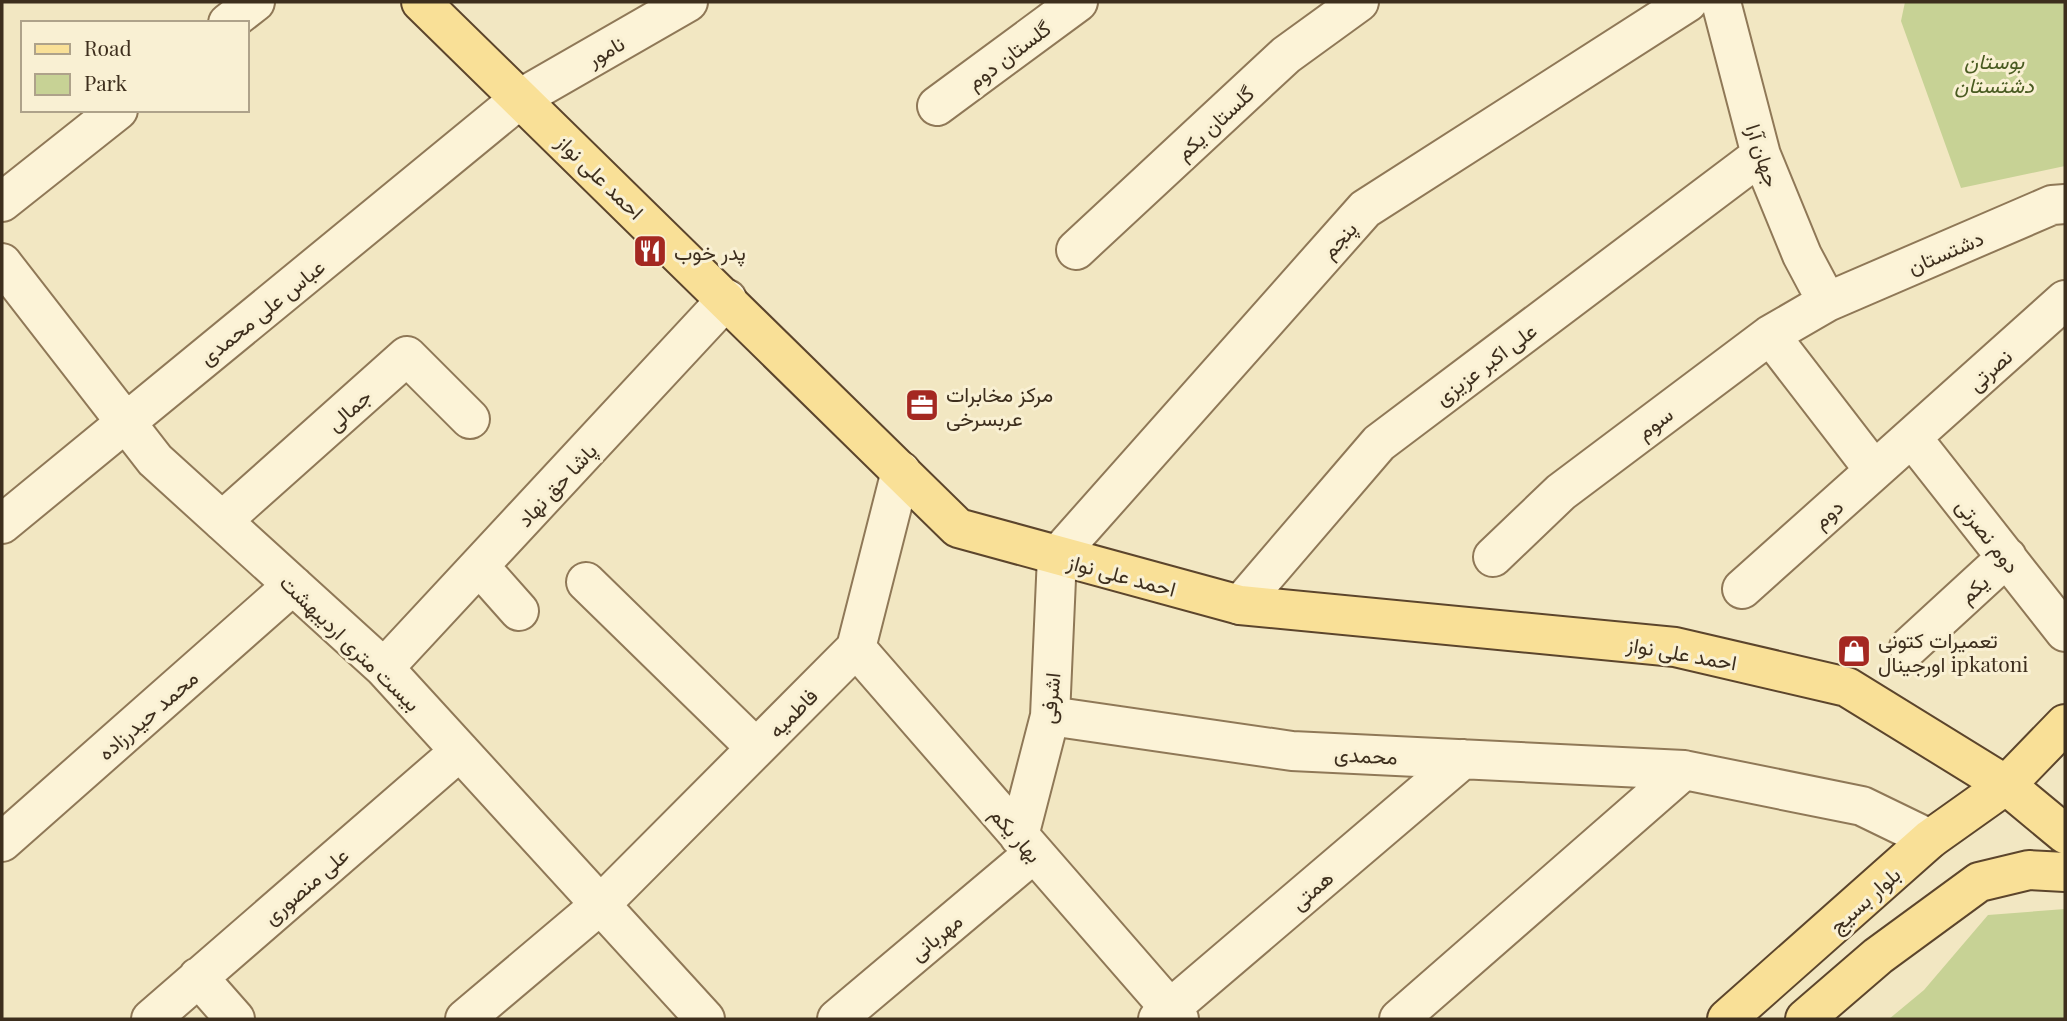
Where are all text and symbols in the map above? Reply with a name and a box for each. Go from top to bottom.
street label: گلستان دوم [960,13,1057,96]
legend [21,21,248,112]
street label: نامور [580,28,629,73]
text: Road [84,33,132,61]
park label: بوستان دشتستان [1954,46,2035,98]
text: Park [84,68,128,96]
street label: گلستان یکم [1169,79,1260,167]
street label: جهان آرا [1740,120,1787,191]
street label: احمد علی نواز [550,127,651,225]
street label: پنجم [1314,214,1364,265]
street label: دشتستان [1903,223,1987,279]
restaurant icon: پدر خوب [631,232,669,270]
place label: پدر خوب [674,237,746,267]
street label: عباس علی محمدی [192,252,330,370]
street label: علی اکبر عزیزی [1428,316,1542,411]
street label: نصرتی [1961,342,2018,397]
place label: مرکز مخابرات عربسرخی [946,379,1053,432]
street label: جمالی [320,381,376,437]
office icon: مرکز مخابرات عربسرخی [903,386,941,424]
street label: سوم [1630,399,1679,446]
street label: پاشا حق نهاد [510,436,604,533]
street label: دوم [1806,492,1850,536]
street label: دوم نصرتی [1949,492,2027,579]
street label: احمد علی نواز [1063,546,1179,603]
street label: یکم [1952,567,1995,610]
street label: بیست متری اردیبهشت [274,568,427,717]
place label: تعمیرات کتونی اورجینال ipkatoni [1878,625,2028,678]
street label: احمد علی نواز [1624,628,1739,676]
shop icon: تعمیرات کتونی اورجینال ipkatoni [1835,632,1873,670]
street label: محمد حیدرزاده [91,663,204,766]
street label: اشرفی [1032,671,1067,725]
street label: فاطمیه [761,681,823,743]
street label: محمدی [1334,738,1398,770]
street label: بهار یکم [984,800,1049,869]
street label: علی منصوری [257,840,354,930]
street label: بلوار بسیج [1822,860,1907,940]
street label: همتی [1284,863,1338,915]
street label: مهربانی [903,906,968,967]

